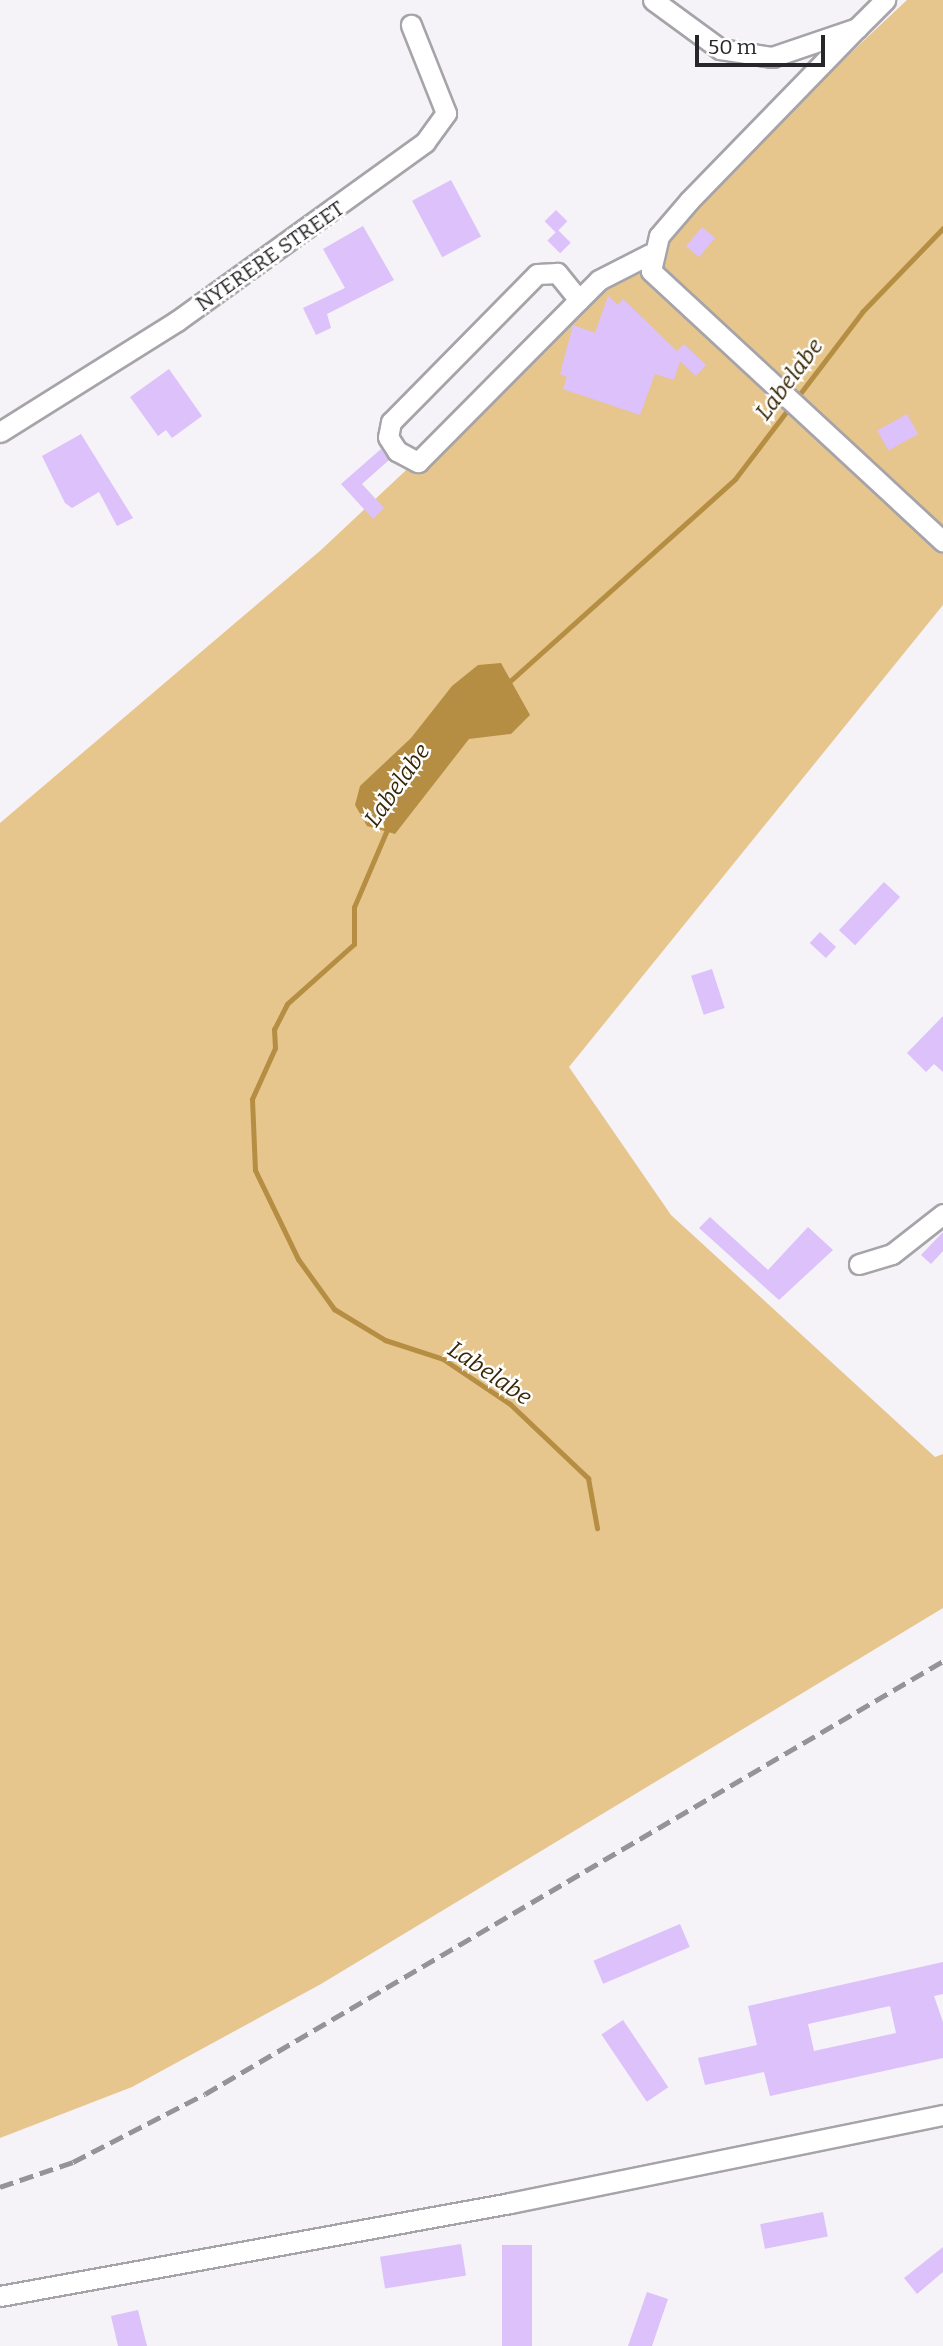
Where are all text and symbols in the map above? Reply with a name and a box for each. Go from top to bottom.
scale bar [698,21,828,65]
text: 50 m [708,34,757,60]
street label: NYERERE STREET [191,195,349,317]
water label: Labelabe [749,333,829,425]
water label: Labelabe [358,738,436,832]
water label: Labelabe [443,1335,537,1411]

